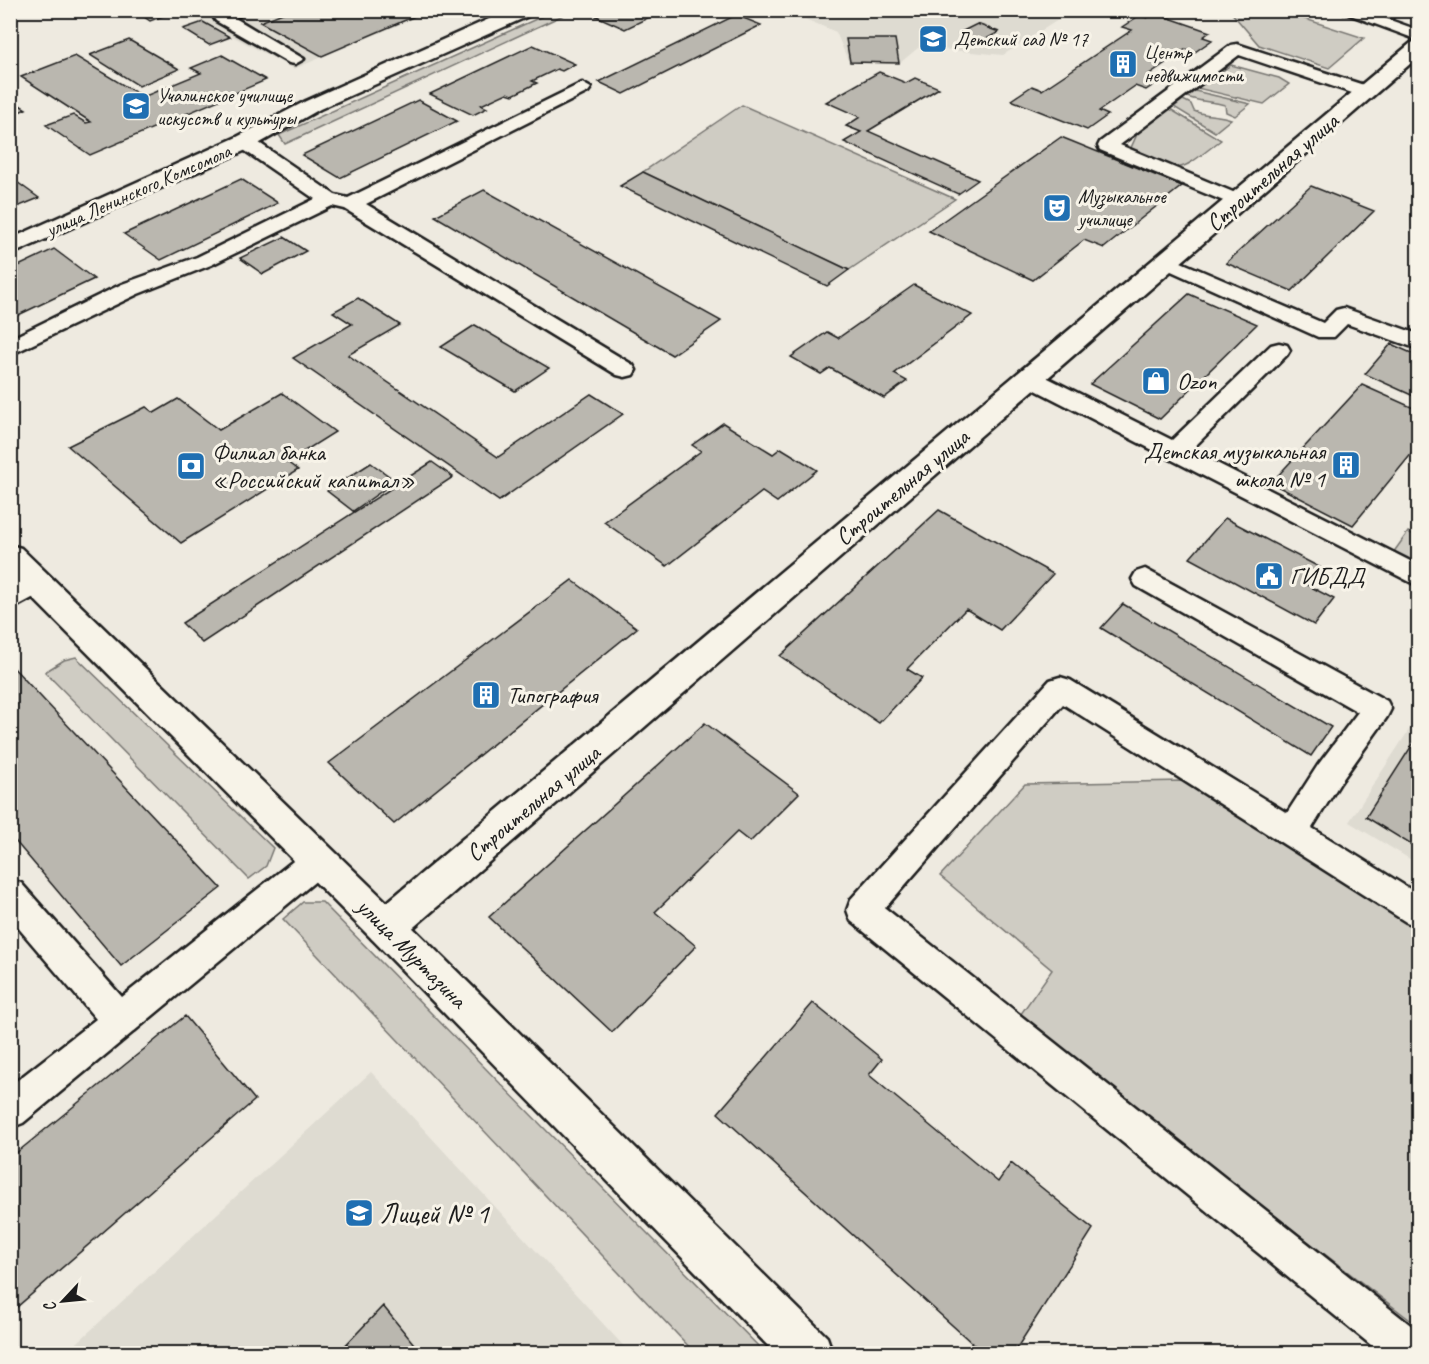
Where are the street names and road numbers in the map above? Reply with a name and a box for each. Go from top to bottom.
street label: Строительная улица [1200,105,1346,238]
street label: улица Ленинского Комсомола [41,138,236,243]
street label: Строительная улица [829,421,976,552]
street label: Строительная улица [460,737,607,868]
street label: улица Муртазина [349,890,474,1015]

